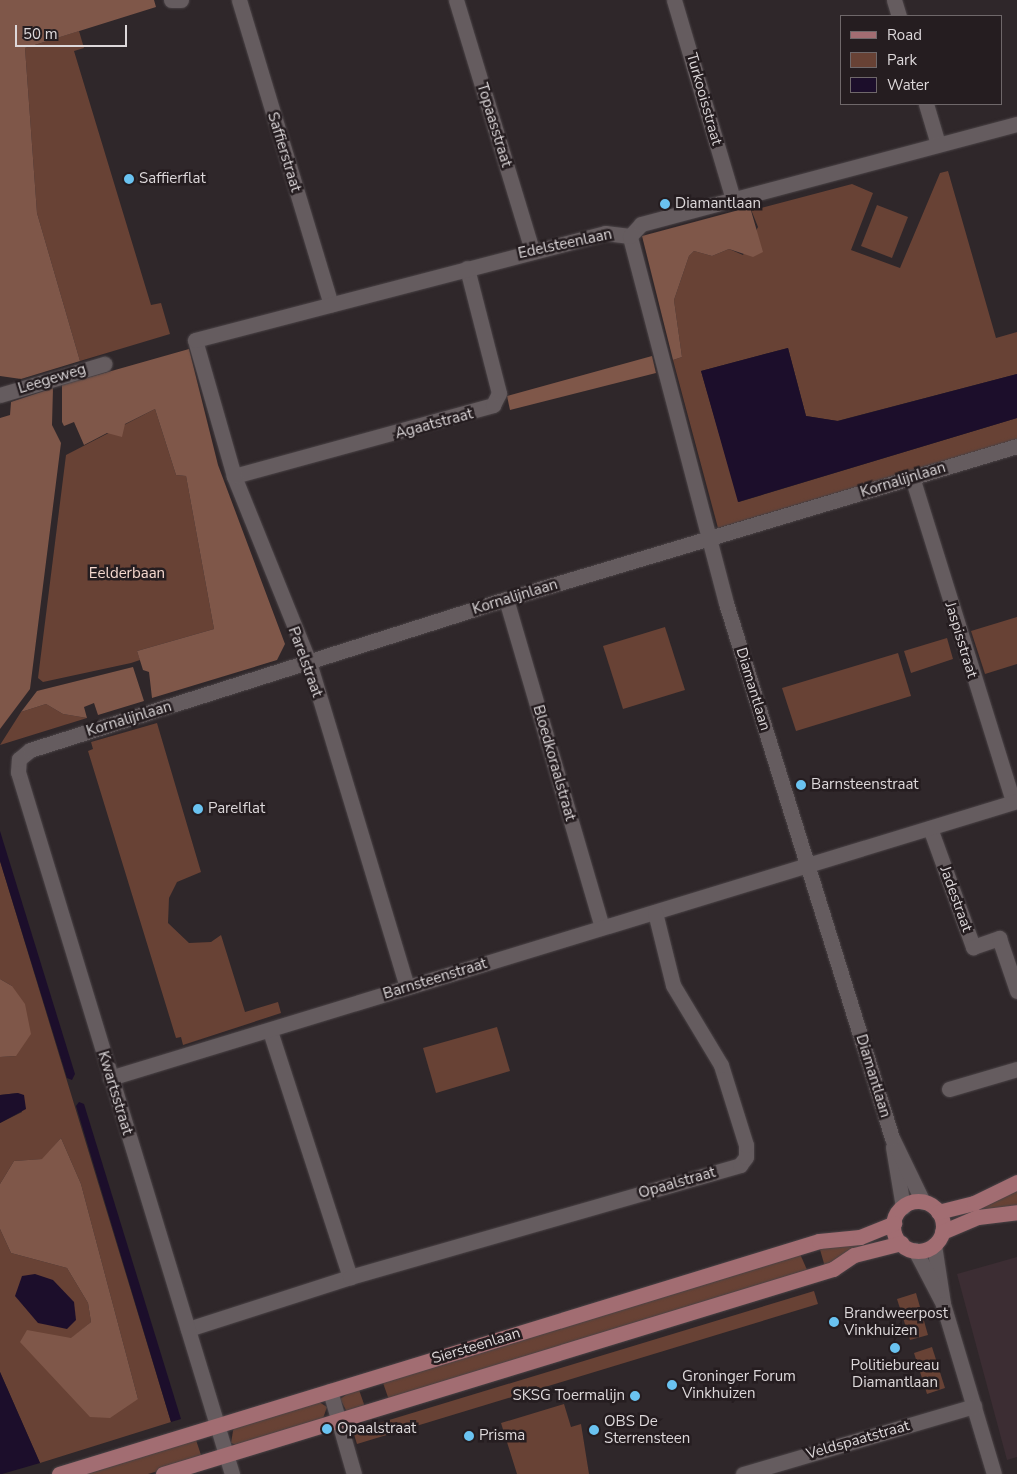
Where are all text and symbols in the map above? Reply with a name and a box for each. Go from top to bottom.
scale bar [18,15,130,47]
legend [840,15,1002,105]
text: 50 m [23,24,58,44]
text: Road [887,25,922,45]
text: Park [887,50,917,70]
street label: Turkooisstraat [682,51,726,147]
text: Water [887,75,929,95]
street label: Topaasstraat [473,81,515,169]
street label: Saffierstraat [263,110,305,194]
place label: Saffierflat [139,170,206,188]
marker: Saffierflat [123,173,135,185]
place label: Diamantlaan [675,195,761,213]
marker: Diamantlaan [659,198,671,210]
street label: Edelsteenlaan [516,225,614,263]
street label: Leegeweg [16,360,88,398]
street label: Agaatstraat [393,405,475,443]
street label: Kornalijnlaan [858,458,948,502]
park label: Eelderbaan [89,565,165,583]
street label: Kornalijnlaan [470,575,560,619]
street label: Jaspisstraat [941,600,981,680]
street label: Parelstraat [284,624,326,700]
street label: Diamantlaan [732,645,774,733]
street label: Kornalijnlaan [84,697,174,741]
street label: Bloedkoraalstraat [529,703,579,823]
place label: Barnsteenstraat [811,776,919,794]
marker: Barnsteenstraat [795,779,807,791]
place label: Parelflat [208,800,265,818]
marker: Parelflat [192,803,204,815]
street label: Jadestraat [936,864,976,934]
street label: Barnsteenstraat [381,955,489,1003]
street label: Diamantlaan [852,1032,894,1120]
street label: Kwartsstraat [94,1049,136,1137]
street label: Opaalstraat [636,1163,718,1203]
place label: Brandweerpost Vinkhuizen [844,1304,948,1339]
marker: Brandweerpost Vinkhuizen [828,1316,840,1328]
street label: Siersteenlaan [430,1324,522,1368]
marker: Politiebureau Diamantlaan [889,1342,901,1354]
place label: Politiebureau Diamantlaan [851,1356,939,1391]
place label: Groninger Forum Vinkhuizen [682,1367,796,1402]
marker: Groninger Forum Vinkhuizen [666,1379,678,1391]
place label: SKSG Toermalijn [512,1387,625,1405]
marker: SKSG Toermalijn [629,1390,641,1402]
place label: OBS De Sterrensteen [604,1412,690,1447]
street label: Veldspaatstraat [804,1417,912,1463]
place label: Opaalstraat [337,1420,416,1438]
marker: Opaalstraat [321,1423,333,1435]
marker: OBS De Sterrensteen [588,1424,600,1436]
place label: Prisma [479,1427,525,1445]
marker: Prisma [463,1430,475,1442]

